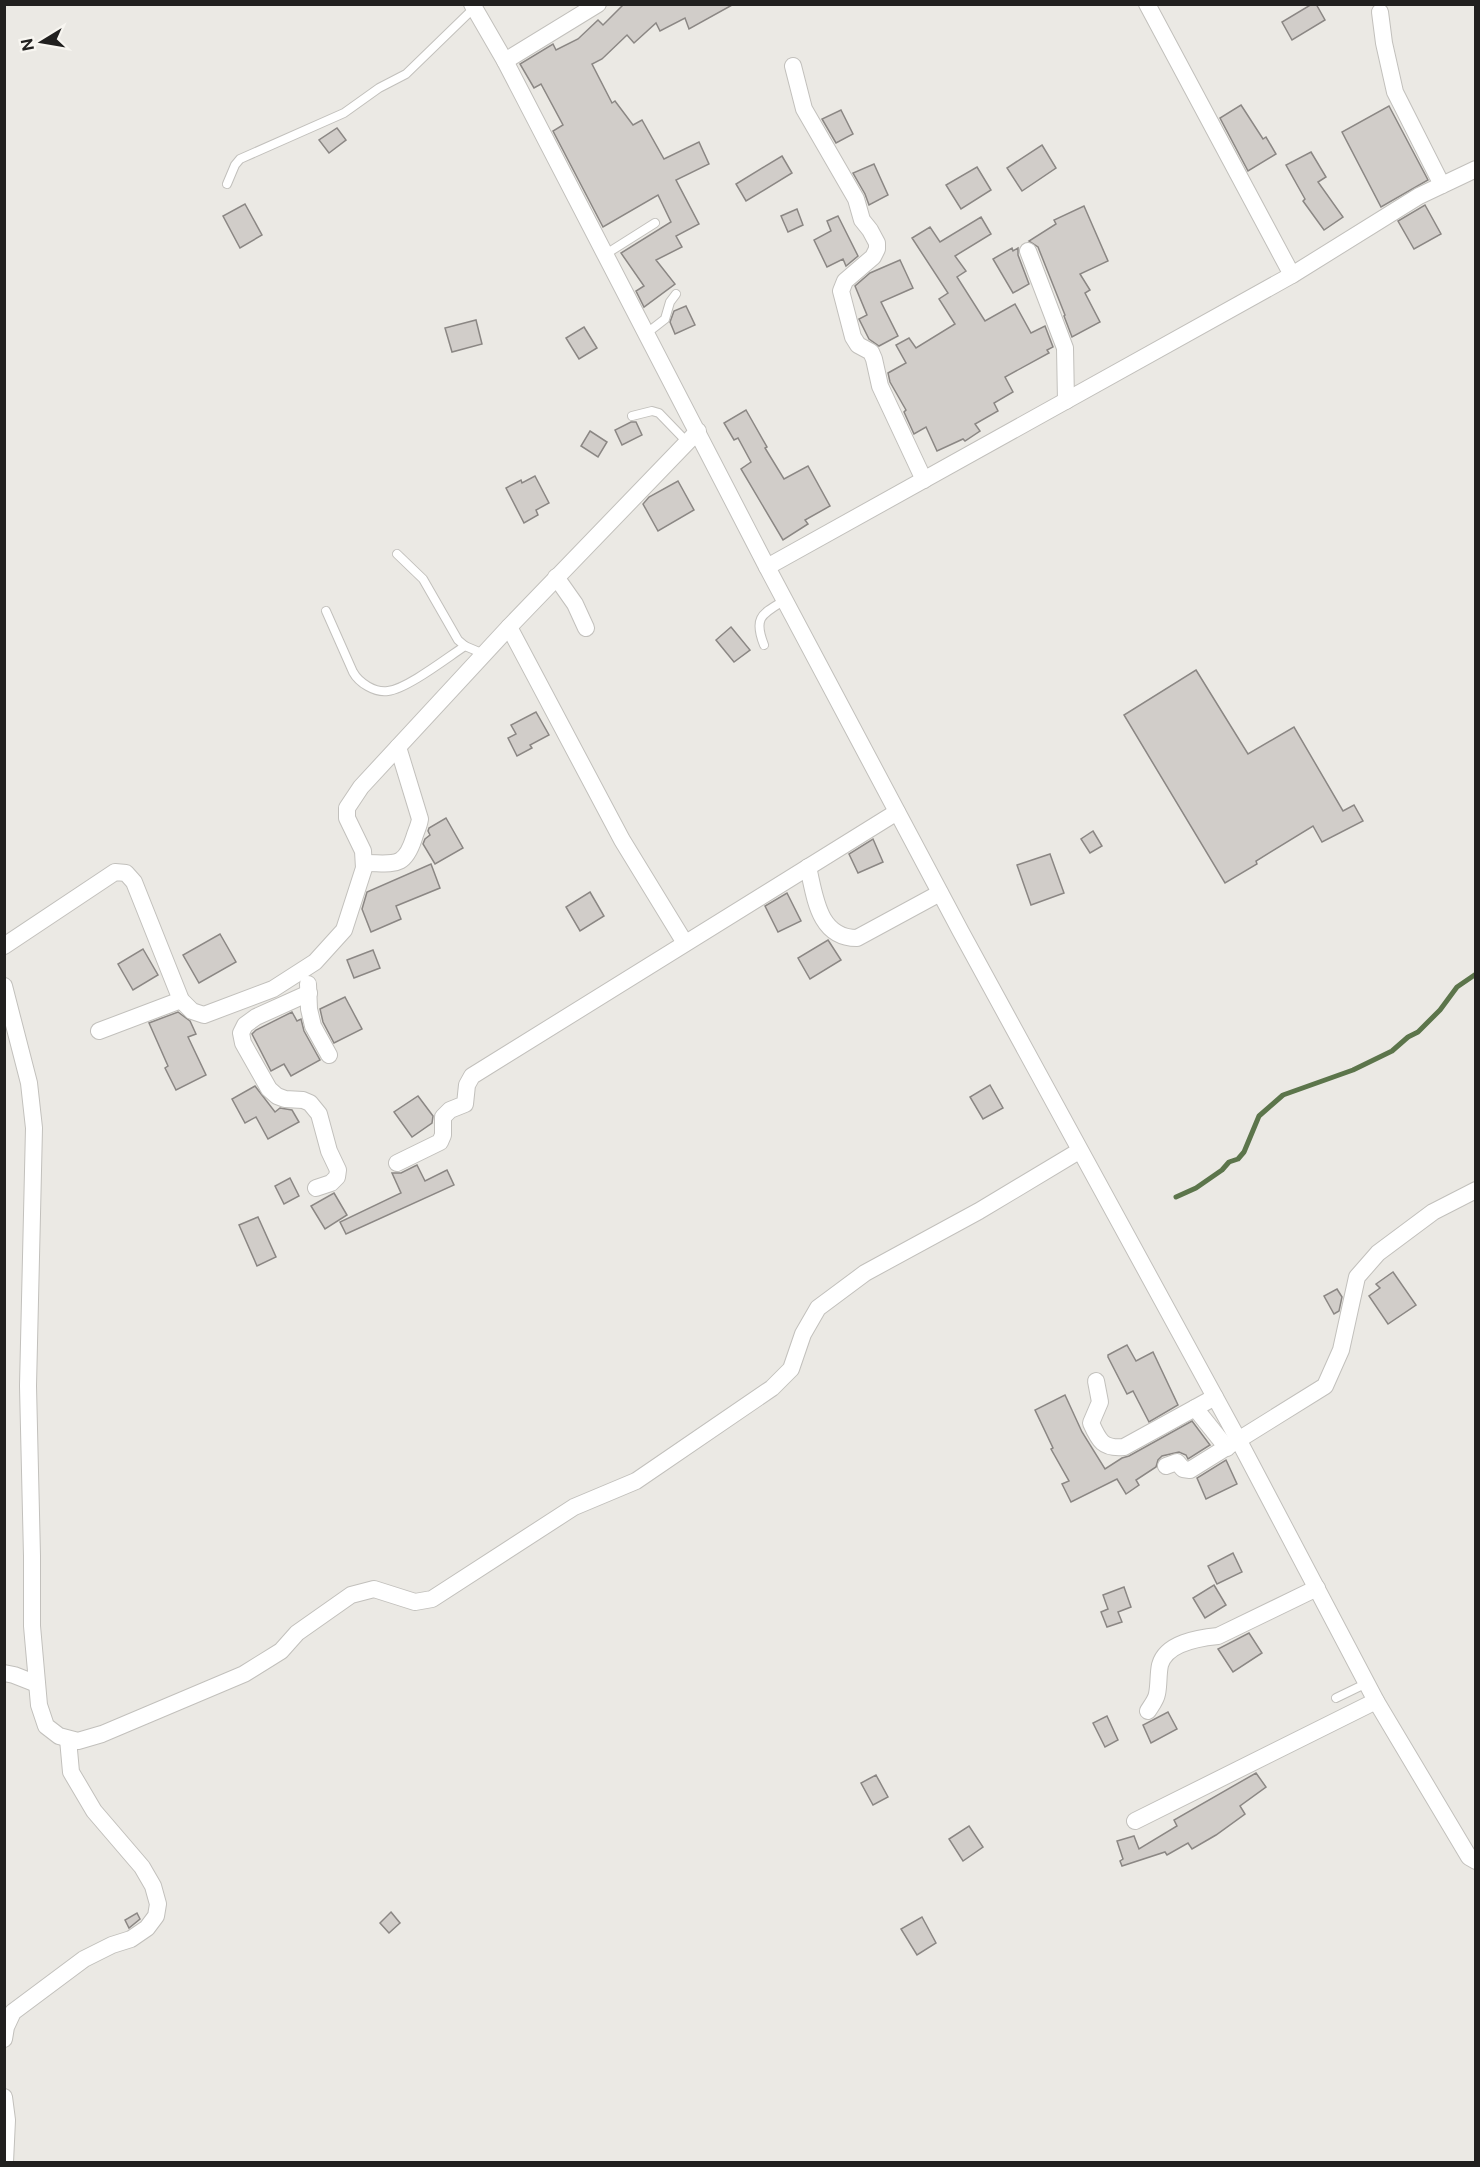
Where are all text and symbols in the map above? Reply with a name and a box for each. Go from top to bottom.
north arrow [12,12,72,72]
text: N [17,37,38,53]

